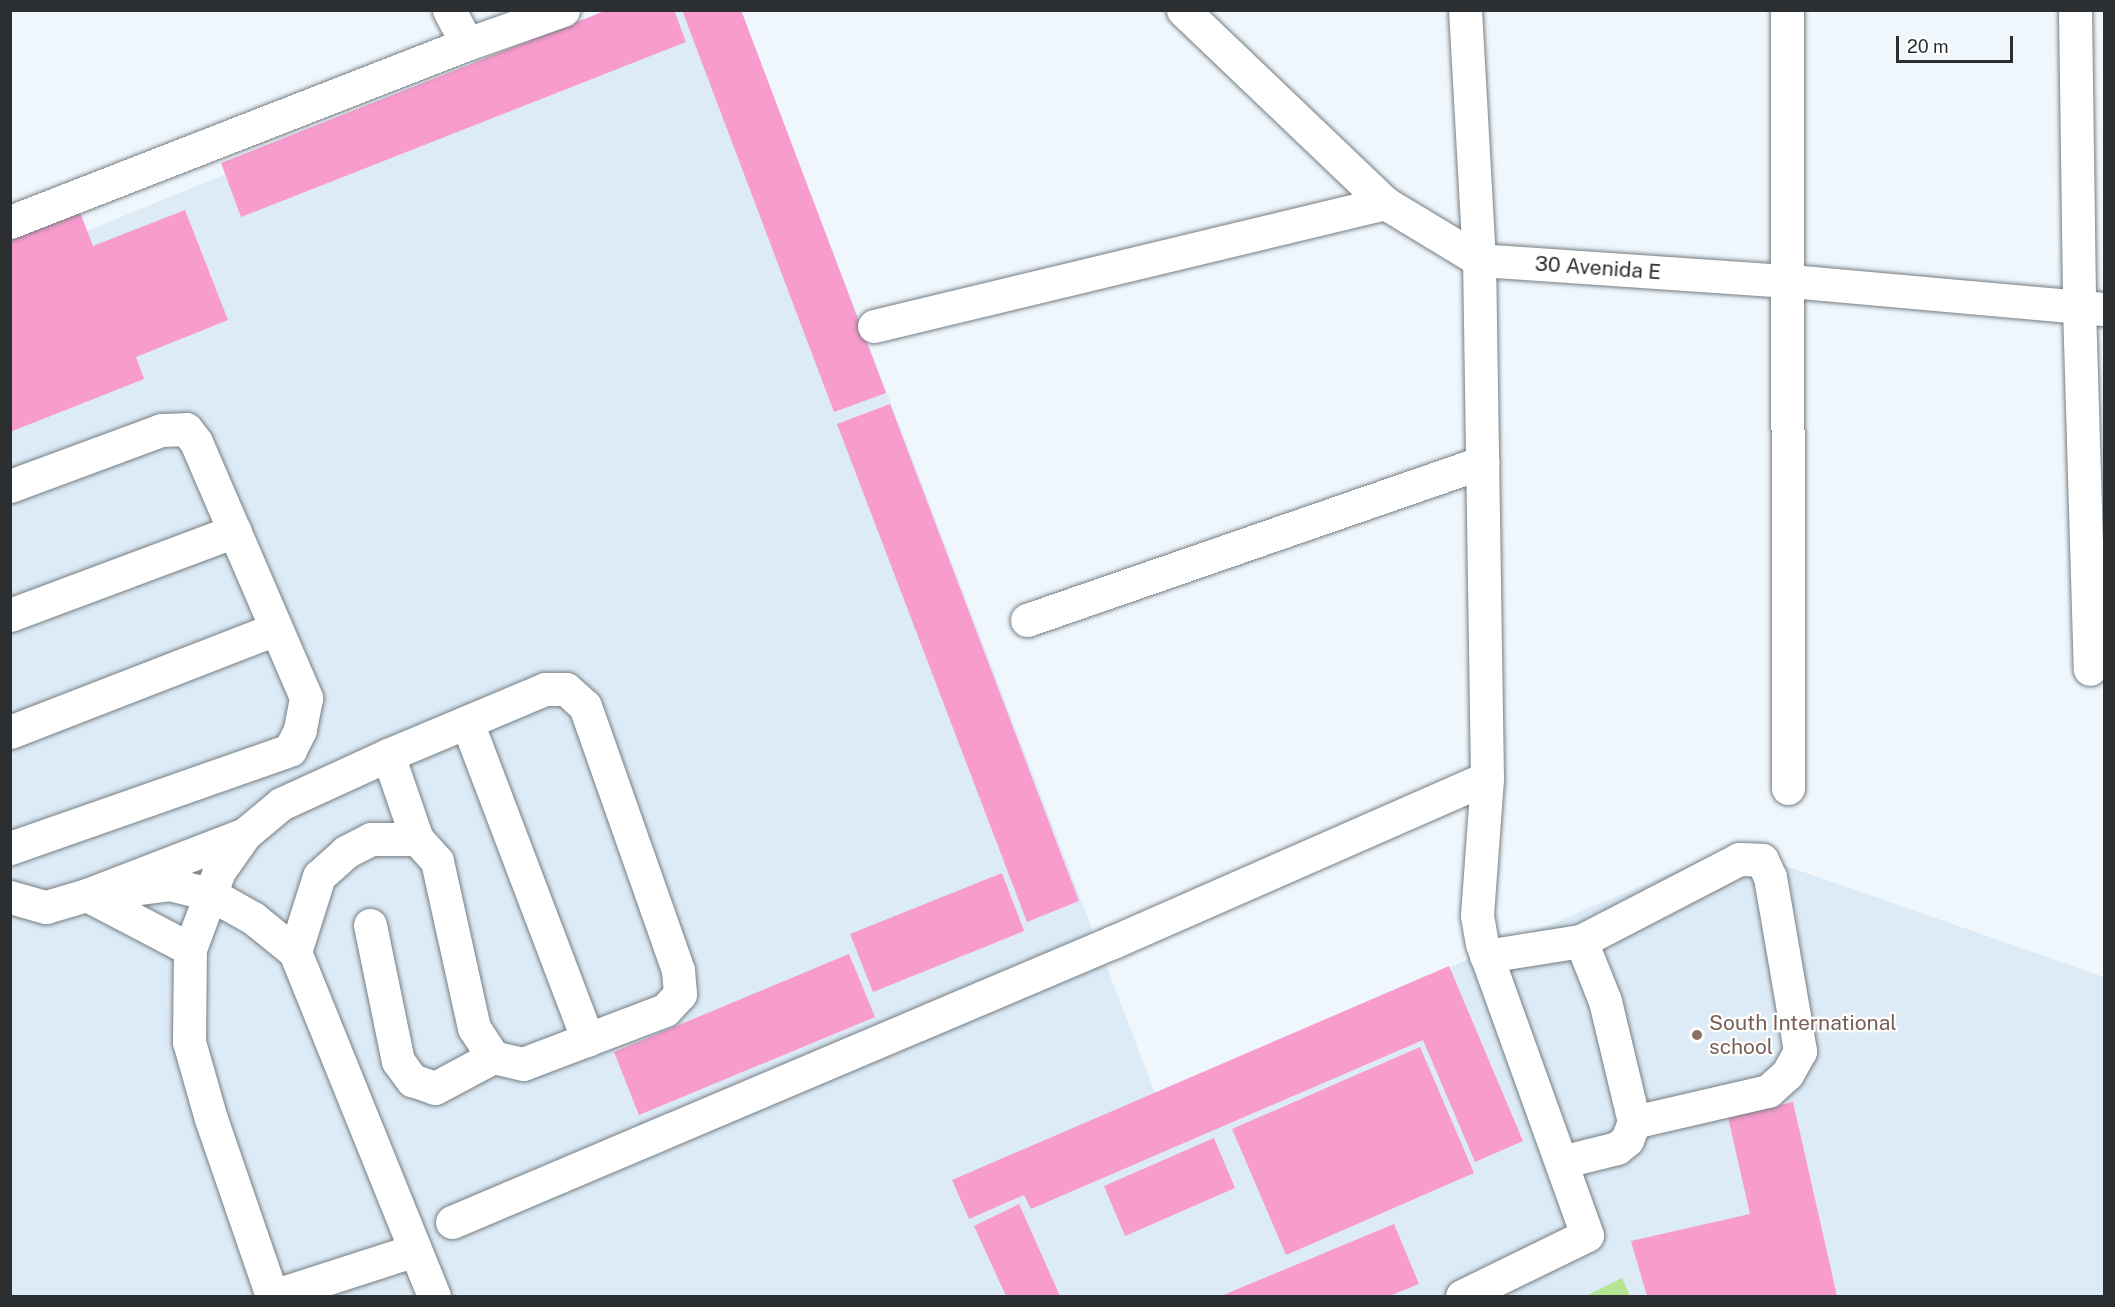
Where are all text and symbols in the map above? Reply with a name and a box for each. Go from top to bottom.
scale bar [1899,24,2016,62]
text: 20 m [1907,36,1949,57]
street label: 30 Avenida E [1534,251,1662,285]
place label: South International school [1709,1010,1897,1060]
marker: South International school [1690,1028,1704,1042]

